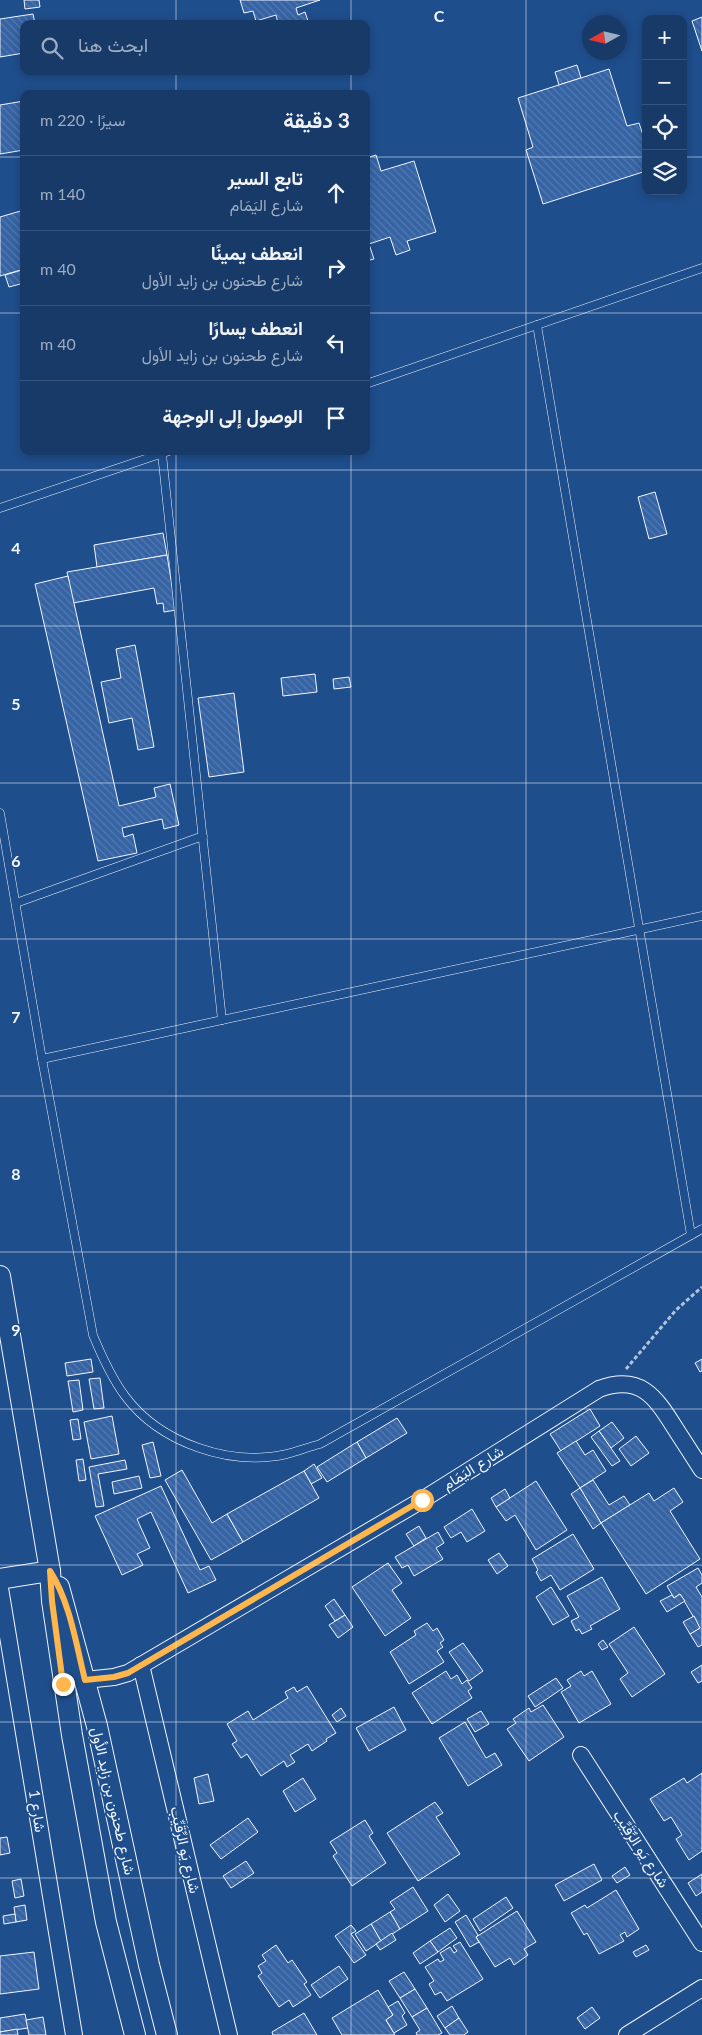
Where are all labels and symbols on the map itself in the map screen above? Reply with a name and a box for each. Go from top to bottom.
text: C [434,6,445,25]
north arrow [582,15,627,60]
text: 4 [11,538,21,557]
text: 5 [11,694,21,713]
text: 6 [11,851,21,870]
text: 7 [11,1007,21,1026]
text: 8 [11,1164,21,1183]
text: 9 [11,1320,21,1339]
street label: شارع اليَمَام [439,1441,508,1496]
route start [411,1489,434,1512]
route end [52,1673,75,1696]
street label: شارع طحنون بن زايد الأول [85,1725,140,1877]
street label: شارع 1 [23,1788,50,1834]
street label: شارع يَو الرِّقَيِّب [164,1804,205,1896]
street label: شارع يَو الرِّقَيِّب [608,1806,674,1892]

